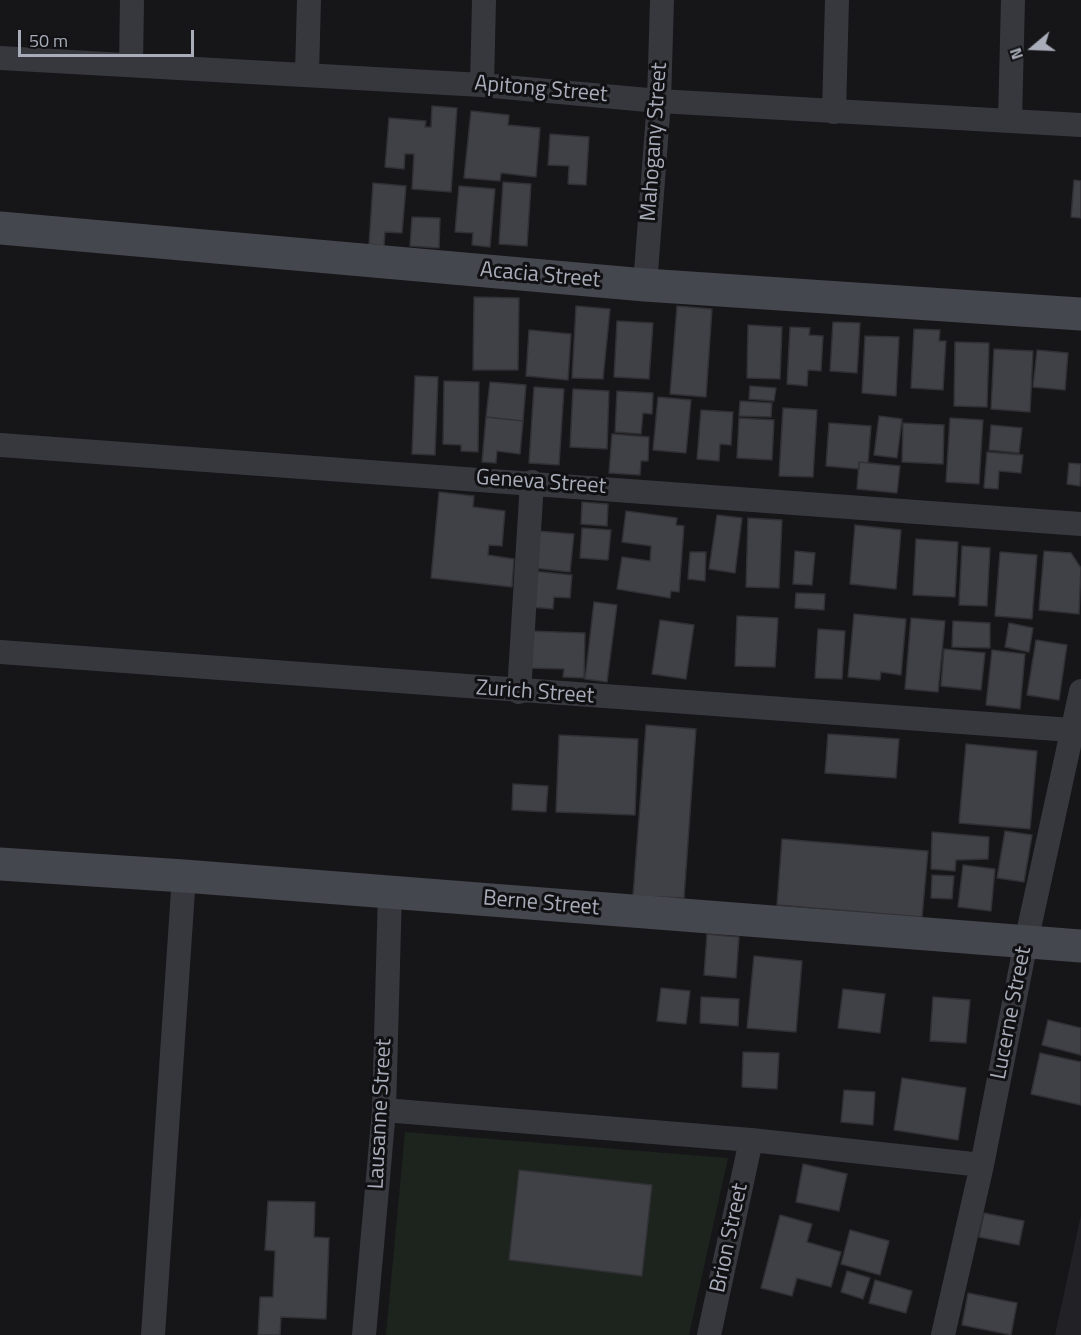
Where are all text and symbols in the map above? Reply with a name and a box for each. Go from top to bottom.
scale bar [21,18,196,56]
north arrow [1003,18,1063,78]
text: 50 m [29,27,68,54]
text: N [1003,45,1029,63]
street label: Mahogany Street [636,62,674,222]
street label: Apitong Street [473,71,609,109]
street label: Acacia Street [479,258,601,294]
street label: Geneva Street [475,465,607,501]
street label: Zurich Street [475,676,595,710]
street label: Berne Street [482,886,600,922]
street label: Lucerne Street [986,944,1038,1082]
street label: Lausanne Street [364,1038,398,1190]
street label: Brion Street [706,1181,754,1295]

